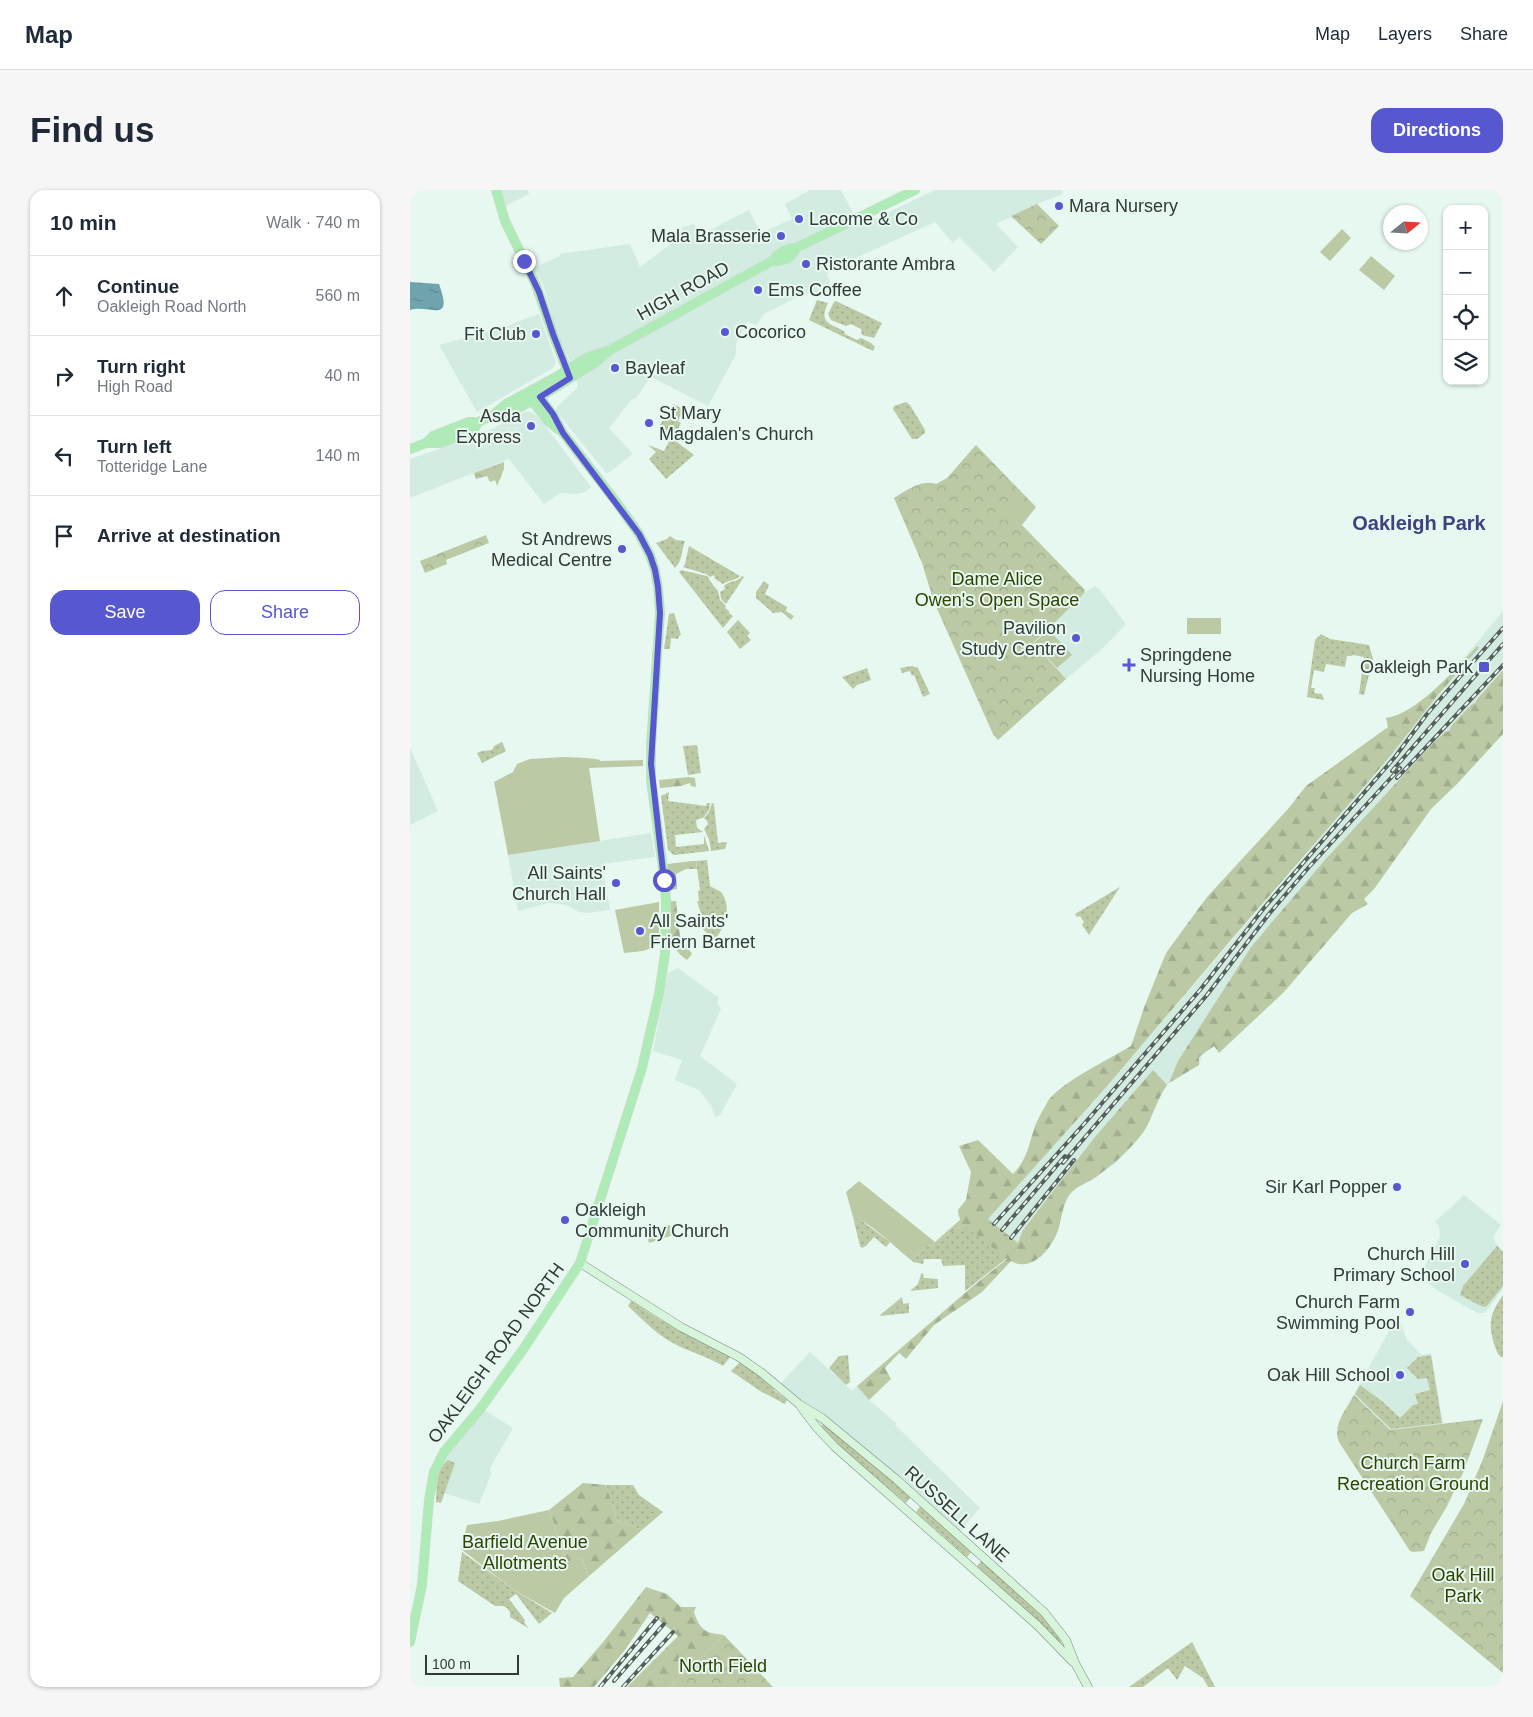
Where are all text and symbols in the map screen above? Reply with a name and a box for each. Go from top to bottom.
text: Map [25,21,73,48]
text: Map [1315,24,1350,44]
text: Layers [1378,24,1432,44]
text: Share [1460,24,1508,44]
button: Directions [1371,108,1503,153]
text: Find us [30,110,154,149]
place label: Mara Nursery [1069,196,1178,216]
marker: Mara Nursery [1053,200,1065,212]
north arrow [1383,205,1428,250]
map controls [1443,205,1488,385]
button: + [1443,205,1488,250]
place label: Lacome & Co [809,209,918,229]
text: 10 min [50,211,117,234]
marker: Lacome & Co [793,213,805,225]
text: Walk · 740 m [266,214,360,231]
place label: Mala Brasserie [651,226,771,246]
marker: Mala Brasserie [775,230,787,242]
route end [513,250,536,273]
button: − [1443,250,1488,295]
place label: Ristorante Ambra [816,254,956,274]
street label: HIGH ROAD [634,258,732,324]
marker: Ristorante Ambra [800,258,812,270]
text: Continue [97,276,179,297]
place label: Ems Coffee [768,280,862,300]
icon: ahead [50,282,78,310]
marker: Ems Coffee [752,284,764,296]
text: 560 m [316,287,360,304]
button: locate [1443,295,1488,340]
text: Oakleigh Road North [97,298,246,315]
place label: Cocorico [735,322,806,342]
place label: Fit Club [464,324,526,344]
marker: Cocorico [719,326,731,338]
marker: Fit Club [530,328,542,340]
button: layers [1443,340,1488,385]
text: Turn right [97,356,185,377]
place label: Bayleaf [625,358,686,378]
icon: right [50,362,78,390]
marker: Bayleaf [609,362,621,374]
text: 40 m [324,367,360,384]
text: High Road [97,378,173,395]
place label: St Mary Magdalen's Church [659,403,814,444]
place label: Asda Express [456,406,522,447]
marker: St Mary Magdalen's Church [643,417,655,429]
marker: Asda Express [525,420,537,432]
text: Turn left [97,436,172,457]
icon: left [50,442,78,470]
text: 140 m [316,447,360,464]
text: Totteridge Lane [97,458,207,475]
district label: Oakleigh Park [1352,512,1487,534]
icon: arrive [50,522,78,550]
text: Arrive at destination [97,525,281,546]
place label: St Andrews Medical Centre [491,529,612,570]
marker: St Andrews Medical Centre [616,543,628,555]
park label: Dame Alice Owen's Open Space [915,569,1079,610]
button: Save [50,590,200,635]
button: Share [210,590,360,635]
place label: Pavilion Study Centre [961,618,1066,659]
marker: Pavilion Study Centre [1070,632,1082,644]
place label: Springdene Nursing Home [1140,645,1255,686]
place label: Oakleigh Park [1360,657,1474,677]
marker: Springdene Nursing Home [1122,658,1136,672]
marker: Oakleigh Park [1477,660,1491,674]
place label: All Saints' Church Hall [512,863,606,904]
route start [653,869,676,892]
marker: All Saints' Church Hall [610,877,622,889]
place label: All Saints' Friern Barnet [650,911,755,952]
marker: All Saints' Friern Barnet [634,925,646,937]
place label: Sir Karl Popper [1265,1177,1387,1197]
marker: Sir Karl Popper [1391,1181,1403,1193]
place label: Oakleigh Community Church [575,1200,729,1241]
marker: Oakleigh Community Church [559,1214,571,1226]
place label: Church Hill Primary School [1333,1244,1455,1285]
marker: Church Hill Primary School [1459,1258,1471,1270]
street label: OAKLEIGH ROAD NORTH [424,1259,568,1447]
place label: Church Farm Swimming Pool [1276,1292,1400,1333]
marker: Church Farm Swimming Pool [1404,1306,1416,1318]
place label: Oak Hill School [1267,1365,1390,1385]
marker: Oak Hill School [1394,1369,1406,1381]
park label: Church Farm Recreation Ground [1337,1453,1489,1494]
street label: RUSSELL LANE [901,1462,1013,1566]
park label: Barfield Avenue Allotments [462,1532,588,1573]
park label: Oak Hill Park [1431,1565,1495,1606]
scale bar [425,1652,519,1675]
text: 100 m [432,1656,471,1672]
park label: North Field [679,1656,767,1676]

